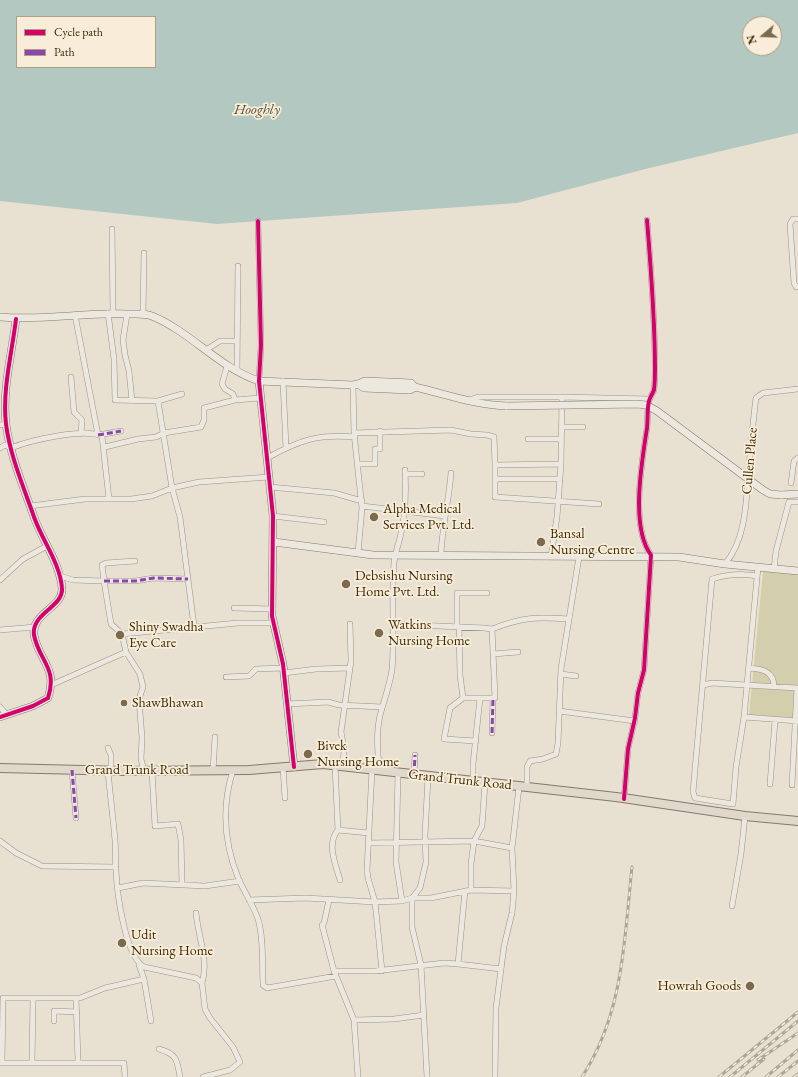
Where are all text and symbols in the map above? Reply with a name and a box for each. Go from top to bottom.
legend [16,16,156,68]
north arrow [742,16,782,56]
text: Cycle path [54,24,103,40]
text: N [744,33,760,46]
text: Path [54,44,75,60]
water label: Hooghly [234,101,280,119]
street label: Cullen Place [739,427,761,495]
place label: Alpha Medical Services Pvt. Ltd. [383,501,475,534]
marker: Alpha Medical Services Pvt. Ltd. [368,511,380,523]
place label: Bansal Nursing Centre [550,526,635,558]
marker: Bansal Nursing Centre [535,536,547,548]
place label: Debsishu Nursing Home Pvt. Ltd. [355,568,453,600]
marker: Debsishu Nursing Home Pvt. Ltd. [340,578,352,590]
place label: Watkins Nursing Home [388,617,470,650]
place label: Shiny Swadha Eye Care [129,619,203,652]
marker: Watkins Nursing Home [373,627,385,639]
marker: Shiny Swadha Eye Care [114,629,126,641]
place label: ShawBhawan [132,695,204,711]
marker: ShawBhawan [119,698,129,708]
place label: Bivek Nursing Home [317,738,399,770]
marker: Bivek Nursing Home [302,748,314,760]
street label: Grand Trunk Road [85,762,189,778]
street label: Grand Trunk Road [407,766,513,794]
place label: Udit Nursing Home [131,927,213,960]
marker: Udit Nursing Home [116,937,128,949]
place label: Howrah Goods [657,978,741,994]
marker: Howrah Goods [744,980,756,992]

